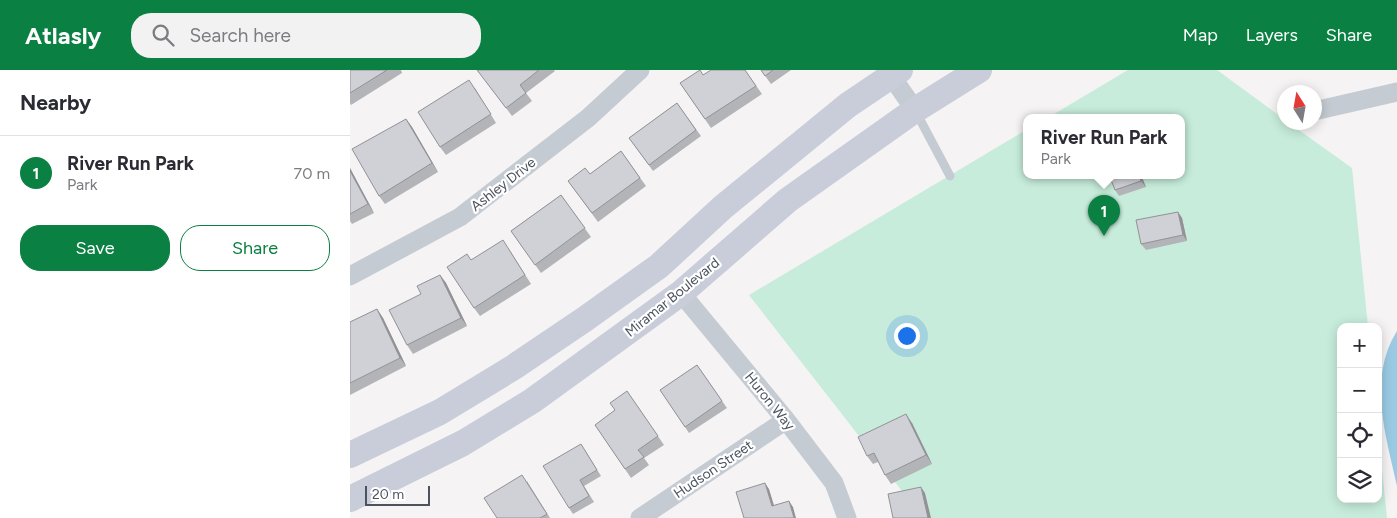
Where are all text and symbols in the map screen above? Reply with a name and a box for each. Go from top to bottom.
search box [131,13,481,58]
text: Atlasly [25,21,101,50]
icon: search [149,21,177,49]
text: Search here [189,24,291,47]
text: Map [1183,24,1218,46]
text: Layers [1246,24,1298,46]
text: Share [1326,24,1372,46]
north arrow [1277,85,1322,130]
text: Nearby [20,90,91,115]
popup [1023,114,1185,179]
text: River Run Park [1041,126,1167,149]
text: Park [1041,149,1071,168]
text: River Run Park [67,152,194,175]
street label: Ashley Drive [468,154,539,215]
text: 1 [33,164,39,183]
text: 70 m [294,164,330,183]
text: Park [67,175,97,194]
pin: 1 [1088,195,1120,236]
button: Save [20,225,170,271]
button: Share [180,225,330,271]
street label: Miramar Boulevard [622,254,723,341]
your location [894,323,920,349]
map controls [1337,323,1382,503]
button: + [1337,323,1382,368]
button: − [1337,368,1382,413]
street label: Huron Way [741,369,799,434]
button: locate [1337,413,1382,458]
street label: Hudson Street [671,437,756,502]
button: layers [1337,458,1382,503]
scale bar [365,483,430,506]
text: 20 m [372,486,404,503]

